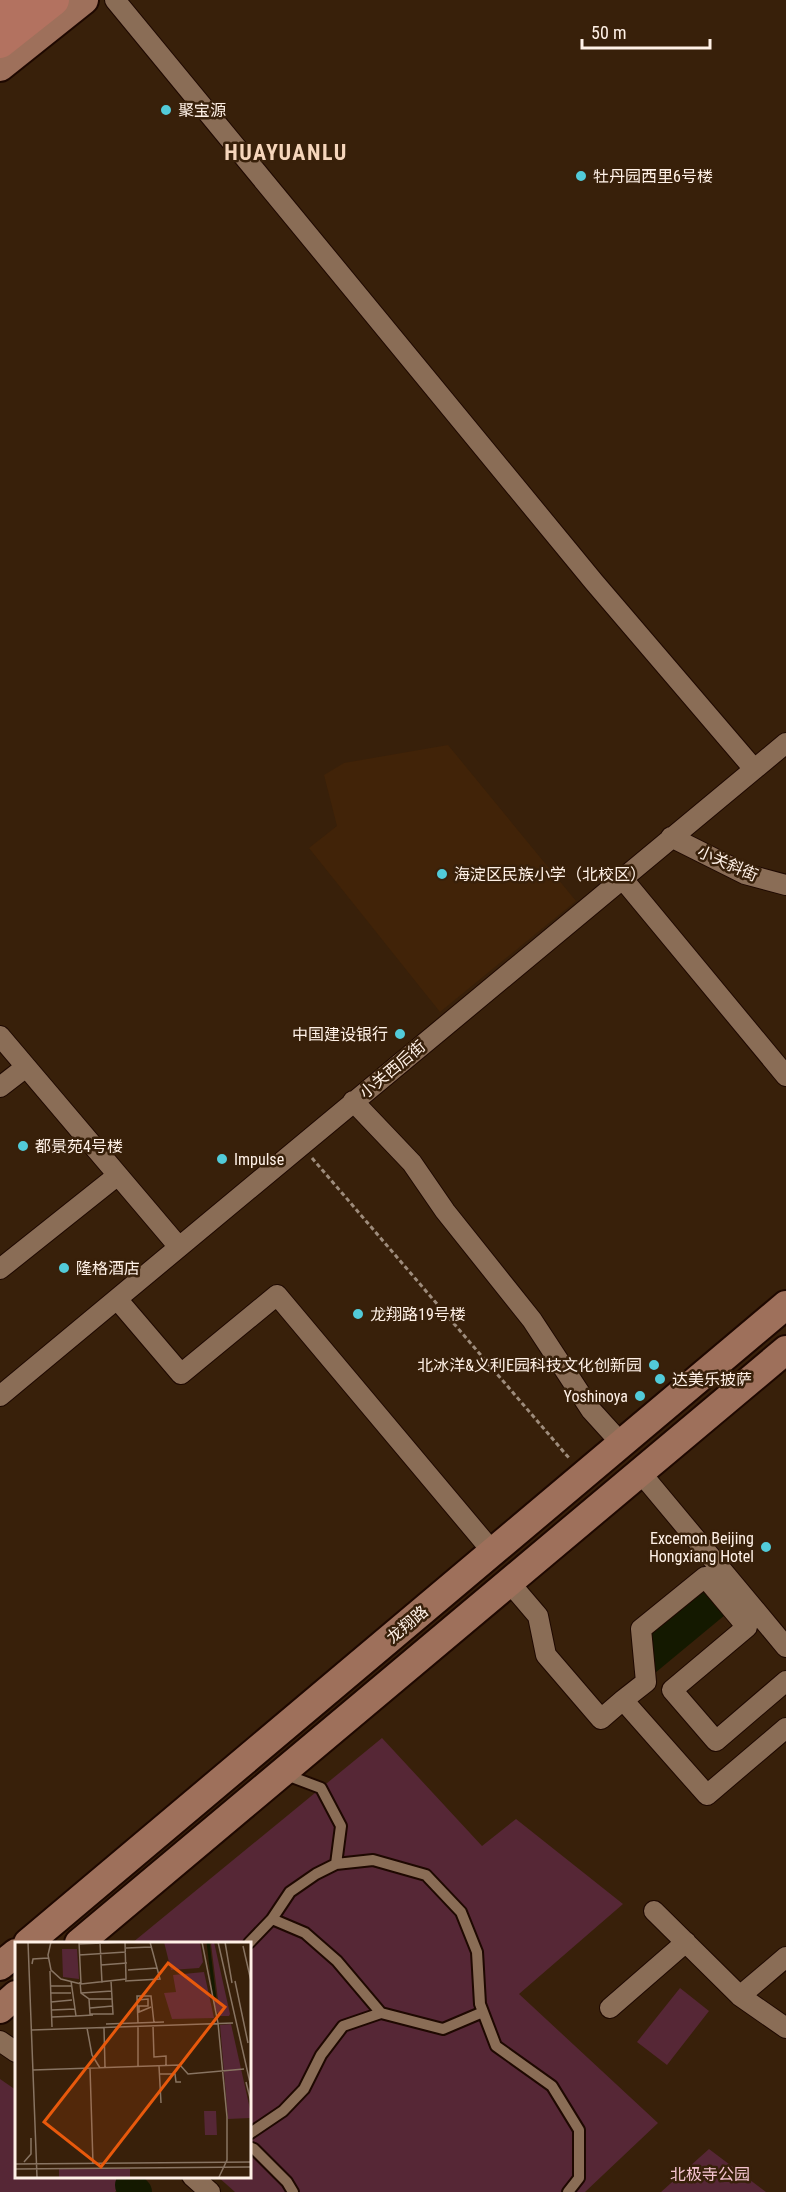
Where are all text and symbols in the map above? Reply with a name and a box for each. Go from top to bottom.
scale bar [582,12,710,50]
text: 50 m [591,22,626,43]
place label: 聚宝源 [178,101,226,120]
marker: 聚宝源 [159,103,173,117]
district label: HUAYUANLU [224,140,348,165]
place label: 牡丹园西里6号楼 [593,167,713,186]
marker: 牡丹园西里6号楼 [574,169,588,183]
street label: 小关斜街 [695,842,761,885]
place label: 海淀区民族小学（北校区） [454,865,646,884]
marker: 海淀区民族小学（北校区） [435,867,449,881]
place label: 中国建设银行 [292,1025,388,1044]
marker: 中国建设银行 [393,1027,407,1041]
street label: 小关西后街 [356,1036,429,1102]
place label: 都景苑4号楼 [35,1137,123,1156]
marker: 都景苑4号楼 [16,1139,30,1153]
place label: Impulse [234,1150,284,1169]
marker: Impulse [215,1152,229,1166]
place label: 隆格酒店 [76,1259,140,1278]
marker: 隆格酒店 [57,1261,71,1275]
place label: 龙翔路19号楼 [370,1305,466,1324]
marker: 龙翔路19号楼 [351,1307,365,1321]
place label: 北冰洋&义利E园科技文化创新园 [417,1356,642,1375]
marker: 北冰洋&义利E园科技文化创新园 [647,1358,661,1372]
place label: 达美乐披萨 [672,1370,752,1389]
marker: 达美乐披萨 [653,1372,667,1386]
place label: Yoshinoya [564,1387,628,1406]
marker: Yoshinoya [633,1389,647,1403]
place label: Excemon Beijing Hongxiang Hotel [649,1529,754,1566]
marker: Excemon Beijing Hongxiang Hotel [759,1540,773,1554]
street label: 龙翔路 [383,1602,432,1647]
inset map [15,1942,250,2177]
park label: 北极寺公园 [670,2165,750,2184]

